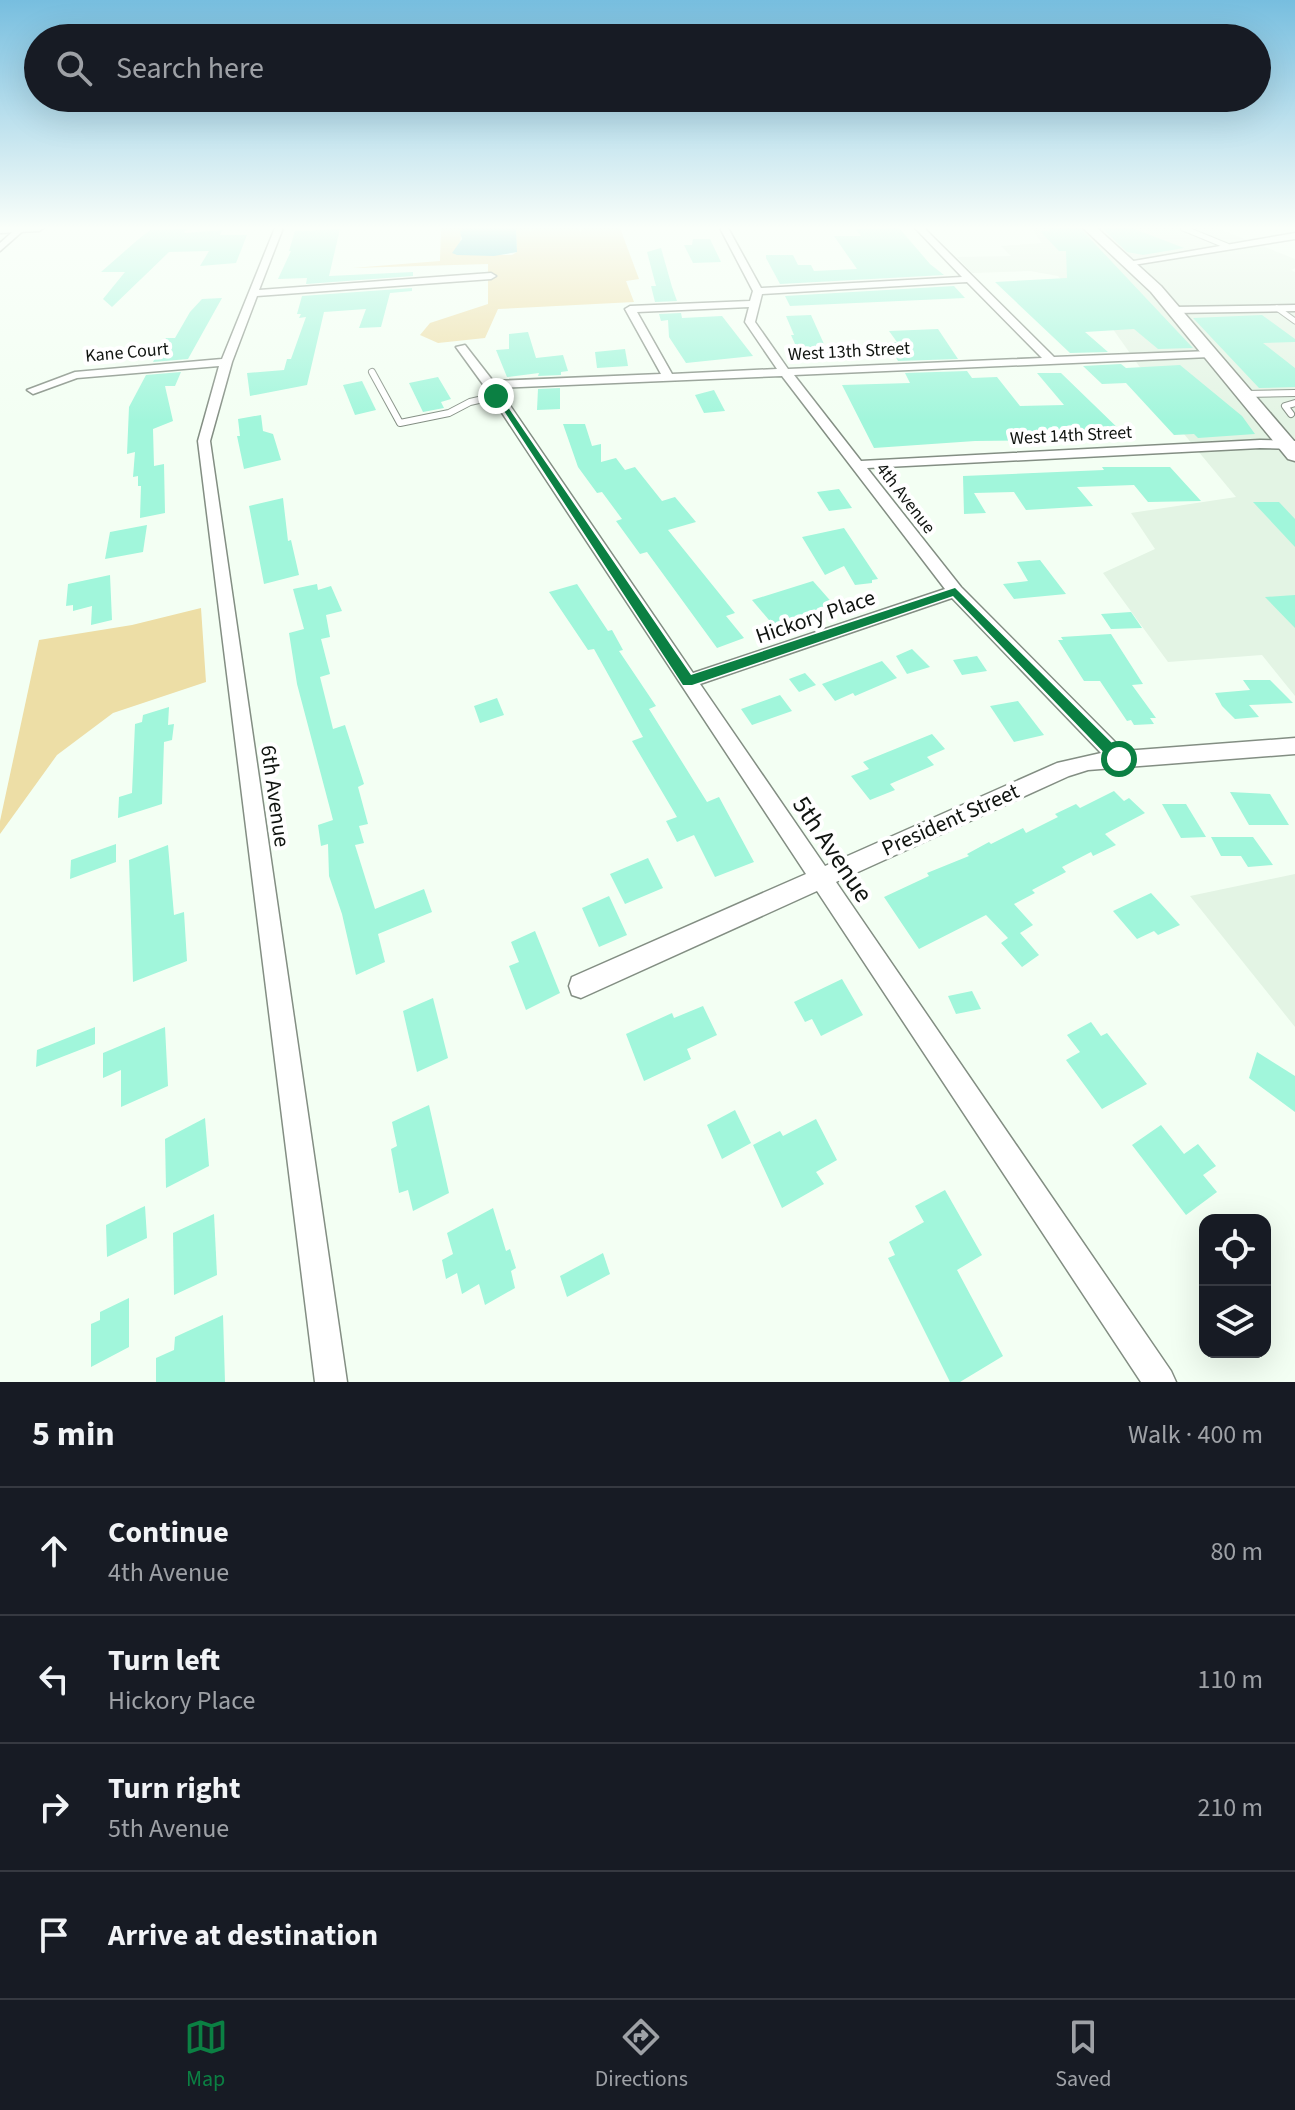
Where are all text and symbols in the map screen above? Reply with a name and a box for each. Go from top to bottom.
search box [24,24,1271,112]
icon: search [52,46,96,90]
text: Search here [116,47,264,90]
street label: Kane Court [84,336,170,369]
street label: West 13th Street [787,336,911,367]
route end [478,378,514,414]
street label: West 14th Street [1009,420,1133,451]
street label: 4th Avenue [870,458,941,539]
street label: Hickory Place [751,581,880,652]
route start [1101,741,1137,777]
street label: 6th Avenue [252,743,298,849]
street label: President Street [877,775,1025,865]
street label: 5th Avenue [783,789,882,910]
map controls [1199,1214,1271,1358]
button: locate [1199,1214,1271,1286]
button: layers [1199,1286,1271,1358]
text: 5 min [32,1410,115,1459]
text: Walk · 400 m [1128,1416,1263,1453]
text: Continue [108,1511,229,1554]
icon: ahead [32,1529,76,1573]
text: 80 m [1210,1533,1263,1570]
text: 4th Avenue [108,1554,229,1591]
text: Turn left [108,1639,220,1682]
icon: left [32,1657,76,1701]
text: 110 m [1197,1661,1263,1698]
text: Hickory Place [108,1682,255,1719]
text: Turn right [108,1767,240,1810]
icon: right [32,1785,76,1829]
text: 210 m [1197,1789,1263,1826]
text: 5th Avenue [108,1810,229,1847]
icon: arrive [32,1913,76,1957]
text: Arrive at destination [108,1914,378,1957]
tab: Map [184,2015,228,2095]
tab: Directions [595,2015,688,2095]
tab: Saved [1055,2015,1111,2095]

